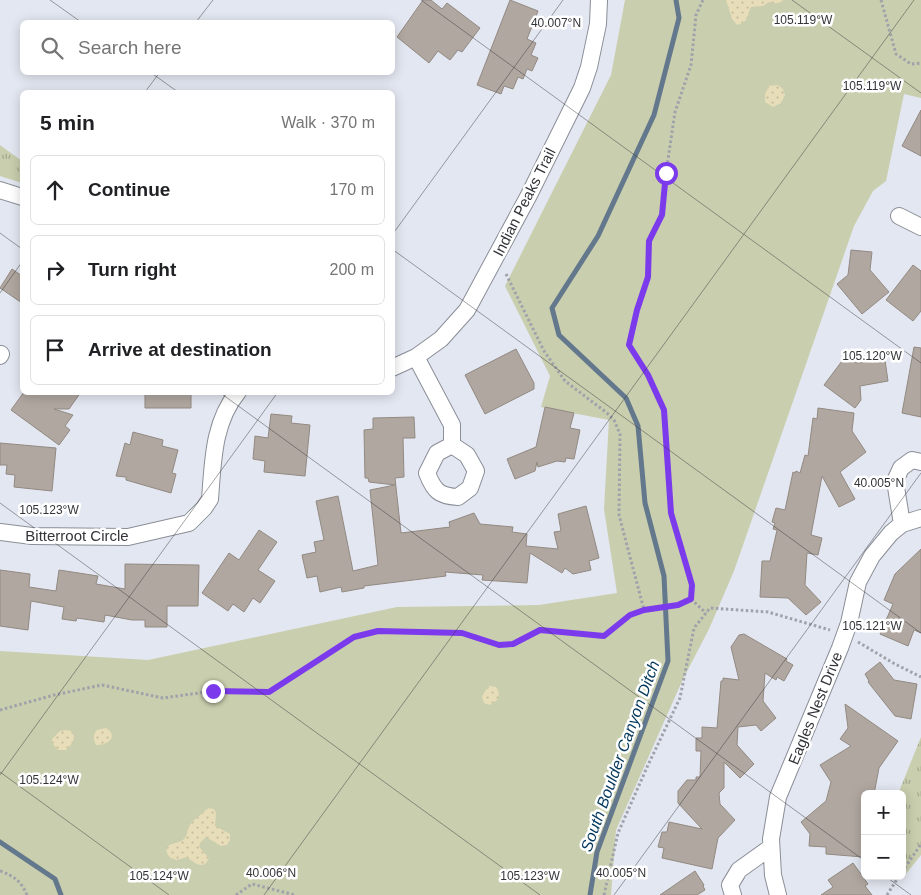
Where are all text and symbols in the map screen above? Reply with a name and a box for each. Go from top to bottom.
text: 105.119°W [774,13,833,27]
text: 40.007°N [531,16,581,30]
search box [20,20,395,75]
icon: search [38,34,66,62]
text: Search here [78,37,182,58]
text: 105.119°W [843,79,902,93]
text: 5 min [40,111,95,134]
text: Walk · 370 m [281,114,375,131]
street label: Indian Peaks Trail [489,145,559,259]
route start [655,162,678,185]
icon: ahead [41,176,69,204]
text: Continue [88,179,170,200]
text: 170 m [330,181,374,198]
icon: right [41,256,69,284]
text: Turn right [88,259,176,280]
text: 200 m [330,261,374,278]
icon: arrive [41,336,69,364]
text: Arrive at destination [88,339,272,360]
text: 105.120°W [842,349,902,363]
text: 40.005°N [854,476,904,490]
text: 105.123°W [19,503,79,517]
street label: Bitterroot Circle [25,527,129,544]
text: 105.121°W [842,619,902,633]
street label: Eagles Nest Drive [785,649,845,767]
water label: South Boulder Canyon Ditch [577,658,663,854]
route end [202,680,225,703]
text: 105.124°W [19,773,79,787]
map controls [861,790,906,880]
button: + [861,790,906,835]
button: − [861,835,906,880]
text: 40.006°N [246,866,296,880]
text: 40.005°N [596,866,646,880]
text: 105.124°W [129,869,189,883]
text: 105.123°W [500,869,560,883]

